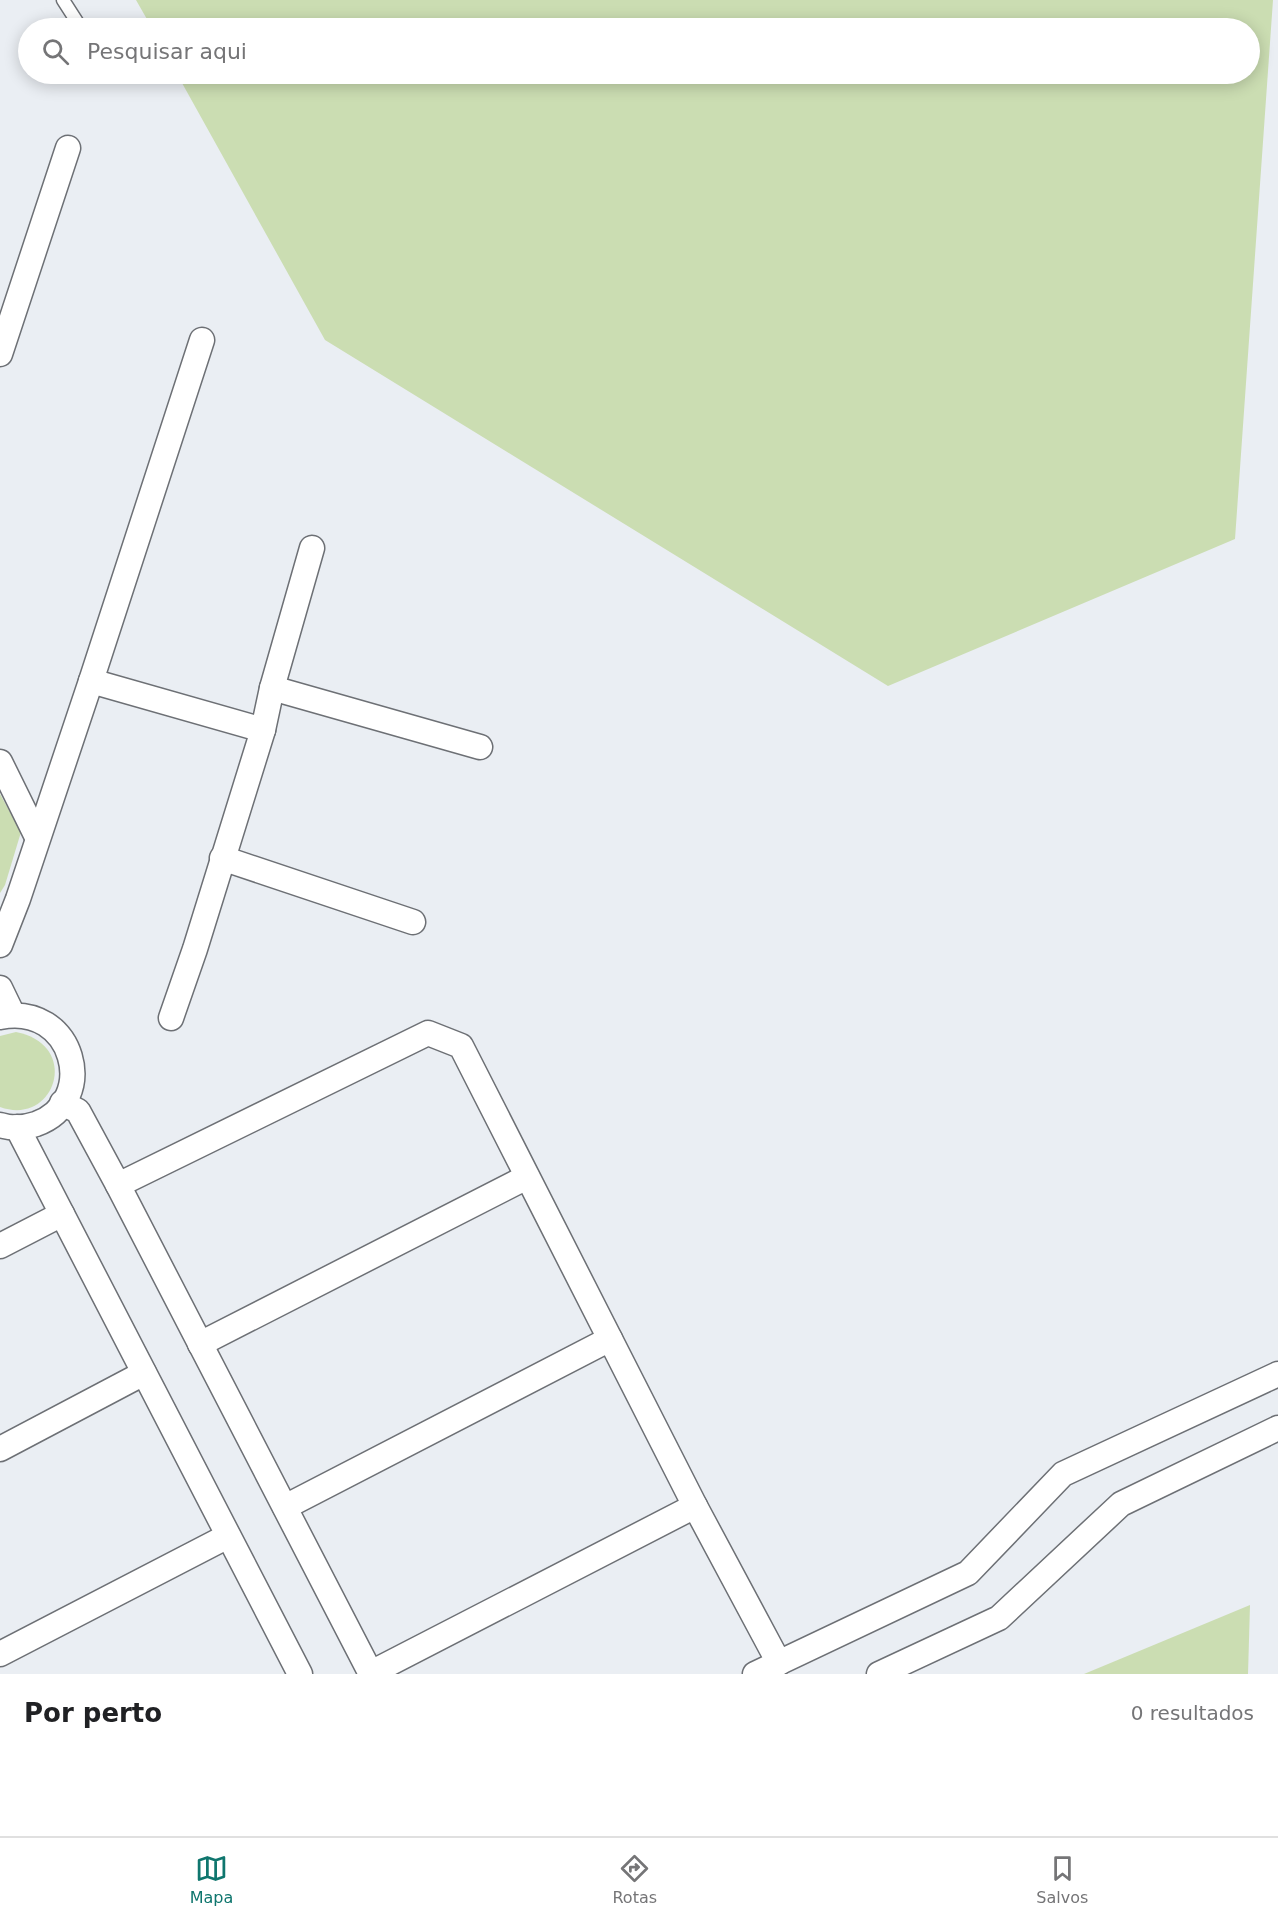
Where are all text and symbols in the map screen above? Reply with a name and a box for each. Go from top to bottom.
search box [18,18,1260,84]
icon: search [39,35,72,68]
text: Pesquisar aqui [87,39,247,64]
text: Por perto [24,1698,162,1728]
text: 0 resultados [1131,1701,1254,1725]
tab: Mapa [190,1852,233,1907]
tab: Rotas [612,1852,657,1907]
tab: Salvos [1036,1852,1088,1907]

